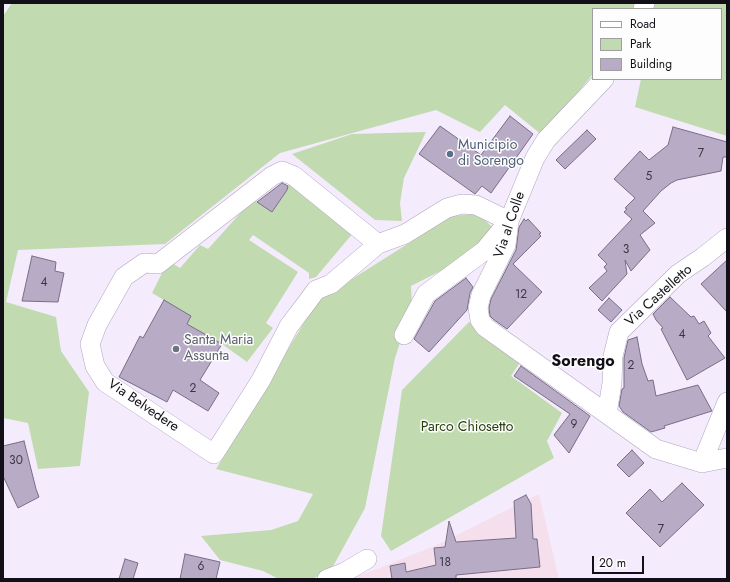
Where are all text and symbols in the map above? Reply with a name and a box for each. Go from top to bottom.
legend [592,8,722,80]
text: Road [630,15,656,33]
text: Park [630,35,651,53]
text: Building [630,55,672,73]
place label: Municipio di Sorengo [458,138,524,170]
house number: 7 [698,147,704,161]
marker: Municipio di Sorengo [445,149,455,159]
house number: 5 [646,170,652,184]
street label: Via al Colle [491,190,529,260]
house number: 3 [623,243,629,257]
street label: Via Castelletto [622,262,696,330]
house number: 4 [41,276,47,290]
house number: 12 [515,288,527,302]
house number: 4 [679,328,685,342]
place label: Santa Maria Assunta [184,333,253,366]
marker: Santa Maria Assunta [171,344,181,354]
district label: Sorengo [551,352,615,372]
house number: 2 [628,359,634,373]
street label: Via Belvedere [104,376,182,436]
house number: 2 [190,382,196,396]
house number: 9 [571,418,577,432]
park label: Parco Chiosetto [421,420,513,436]
house number: 30 [9,454,23,468]
house number: 7 [658,523,664,537]
scale bar [594,548,646,574]
text: 20 m [599,554,626,572]
house number: 18 [439,556,451,570]
house number: 6 [198,560,204,574]

